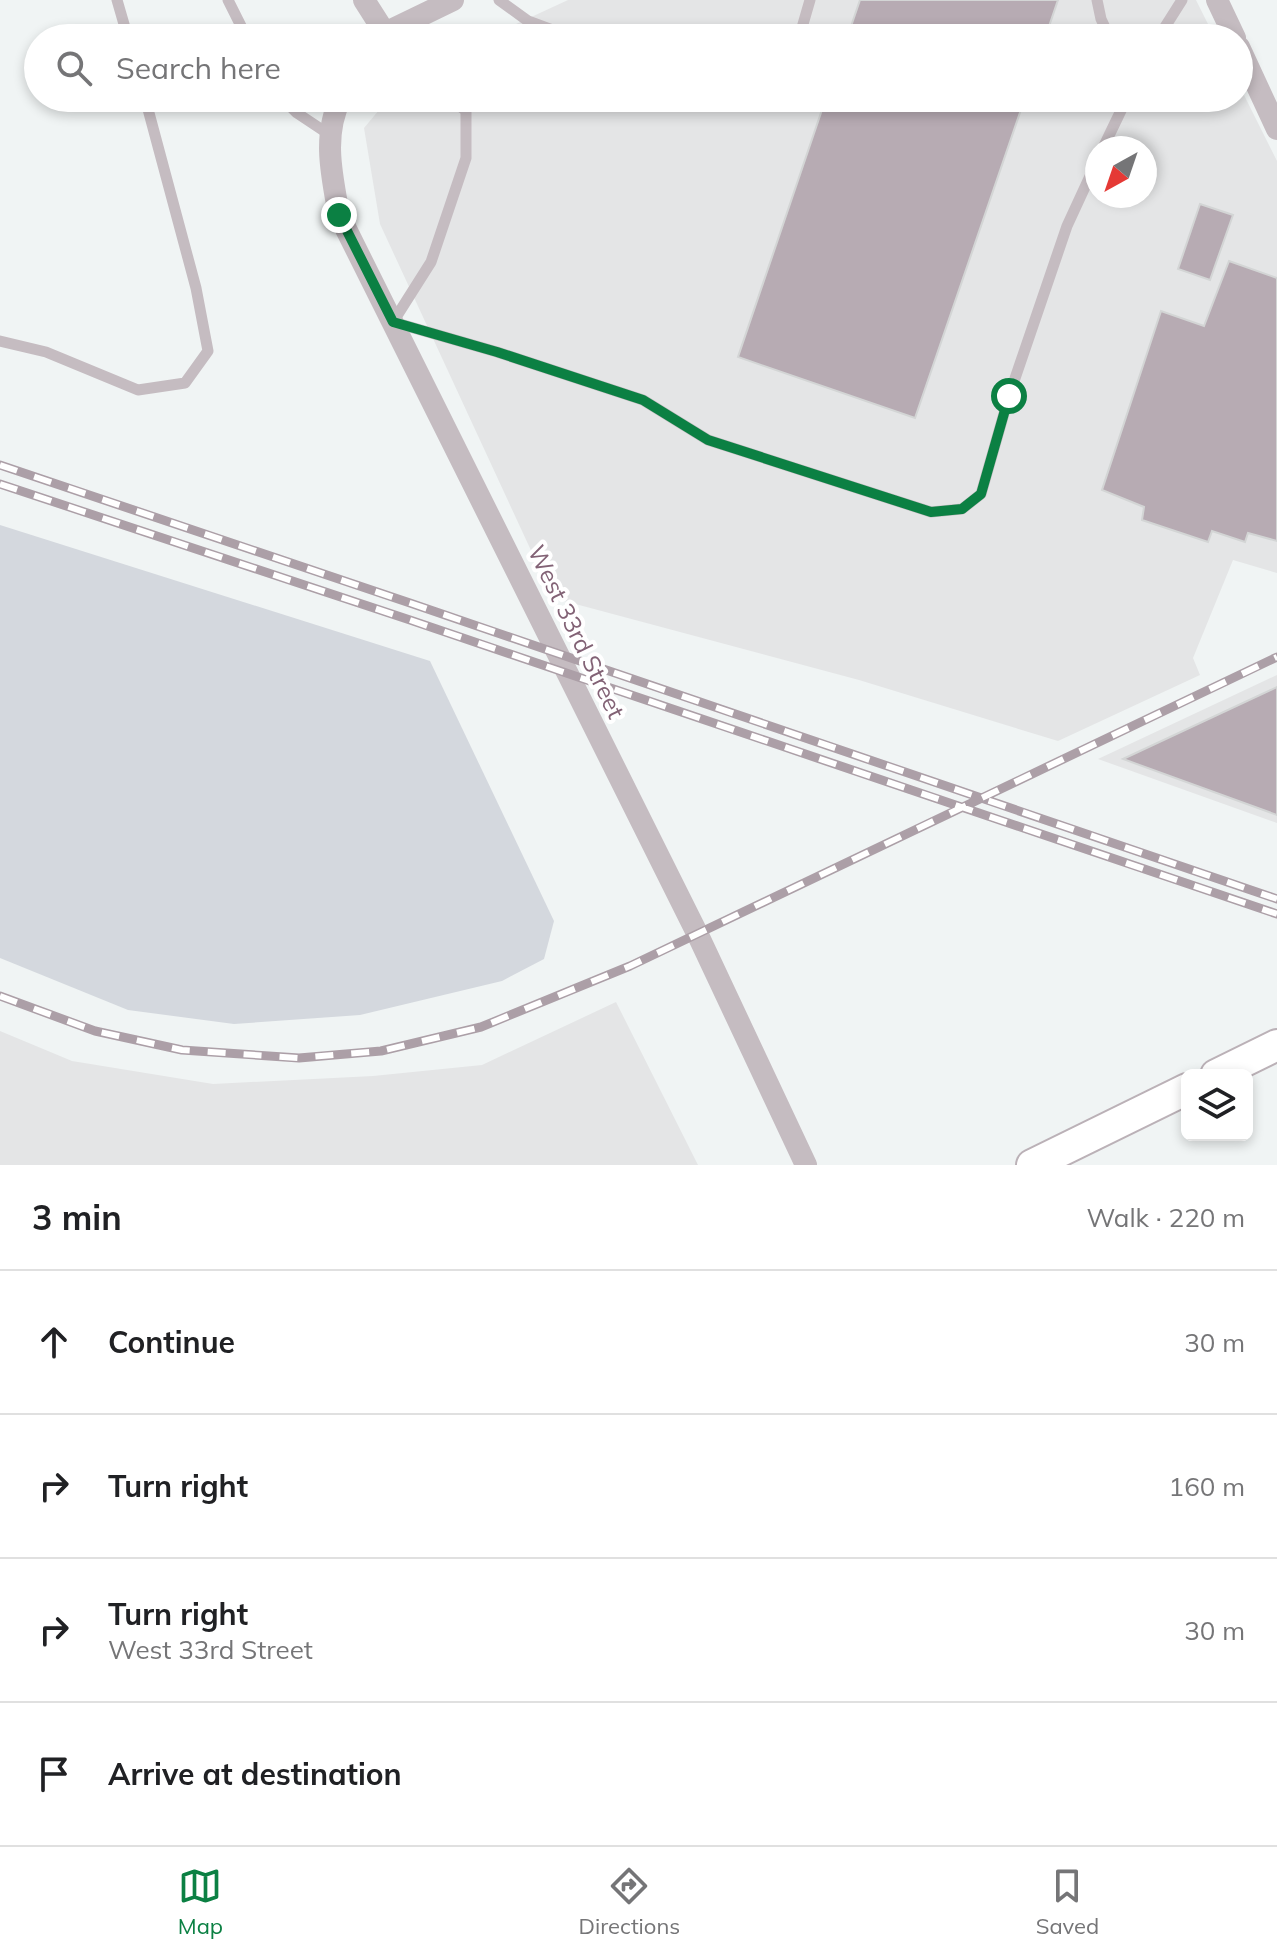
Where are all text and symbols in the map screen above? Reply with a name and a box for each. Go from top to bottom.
search box [24,24,1253,112]
icon: search [52,46,96,90]
text: Search here [116,49,281,87]
north arrow [1085,136,1157,208]
route end [321,197,357,233]
route start [991,378,1027,414]
street label: West 33rd Street [522,540,632,723]
map controls [1181,1069,1253,1141]
button: layers [1181,1069,1253,1141]
text: 3 min [32,1196,122,1239]
text: Walk · 220 m [1086,1201,1245,1234]
icon: ahead [32,1320,76,1364]
text: Continue [108,1323,235,1361]
text: 30 m [1184,1326,1245,1359]
icon: right [32,1464,76,1508]
text: Turn right [108,1467,248,1505]
text: 160 m [1169,1470,1245,1503]
text: Turn right [108,1595,248,1633]
icon: right [32,1608,76,1652]
text: 30 m [1184,1614,1245,1647]
text: West 33rd Street [108,1633,313,1666]
icon: arrive [32,1752,76,1796]
text: Arrive at destination [108,1755,402,1793]
tab: Map [178,1864,223,1940]
tab: Directions [579,1864,680,1940]
tab: Saved [1036,1864,1099,1940]

